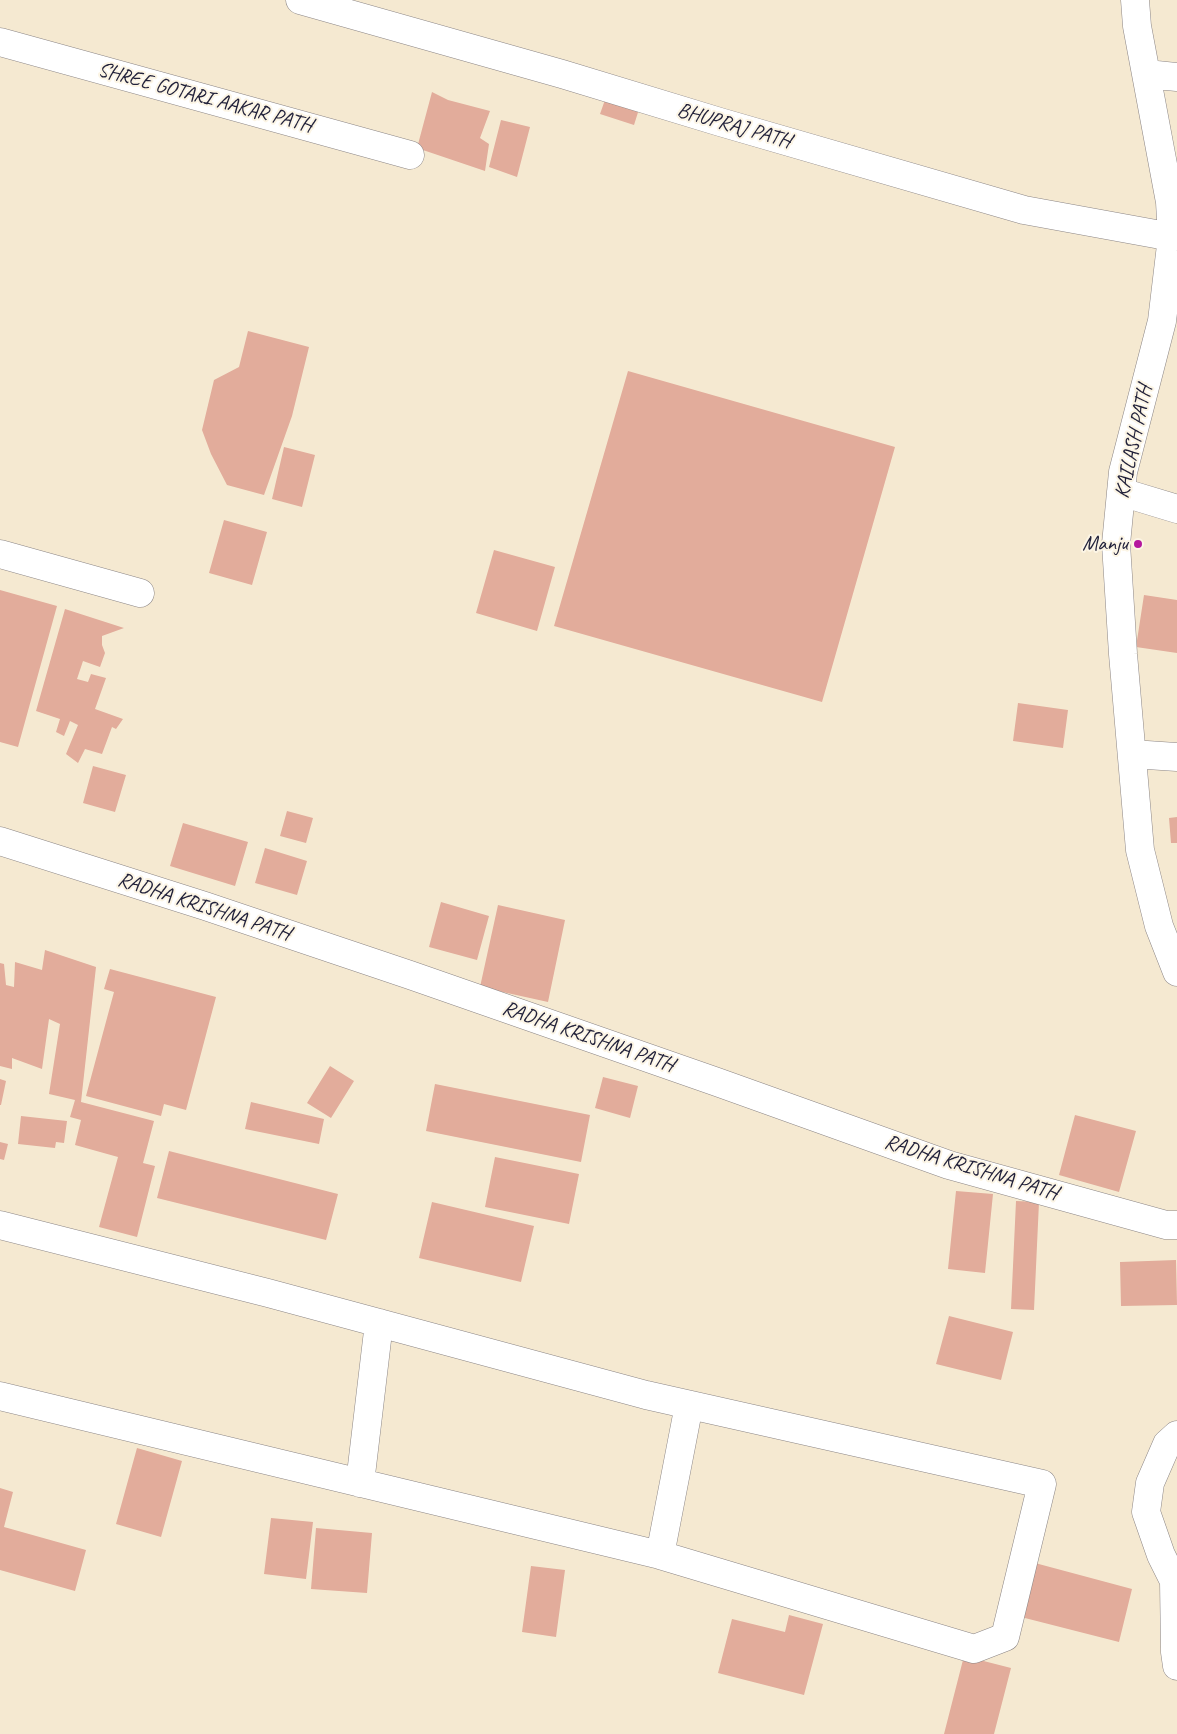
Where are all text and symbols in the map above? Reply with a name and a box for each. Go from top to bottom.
street label: SHREE GOTARI AAKAR PATH [95,57,315,139]
street label: BHUPRAJ PATH [674,98,794,154]
street label: KAILASH PATH [1110,383,1158,501]
place label: Manju [1082,531,1128,557]
marker: Manju [1132,538,1144,550]
street label: RADHA KRISHNA PATH [115,867,293,947]
street label: RADHA KRISHNA PATH [499,996,677,1078]
street label: RADHA KRISHNA PATH [881,1130,1061,1206]

